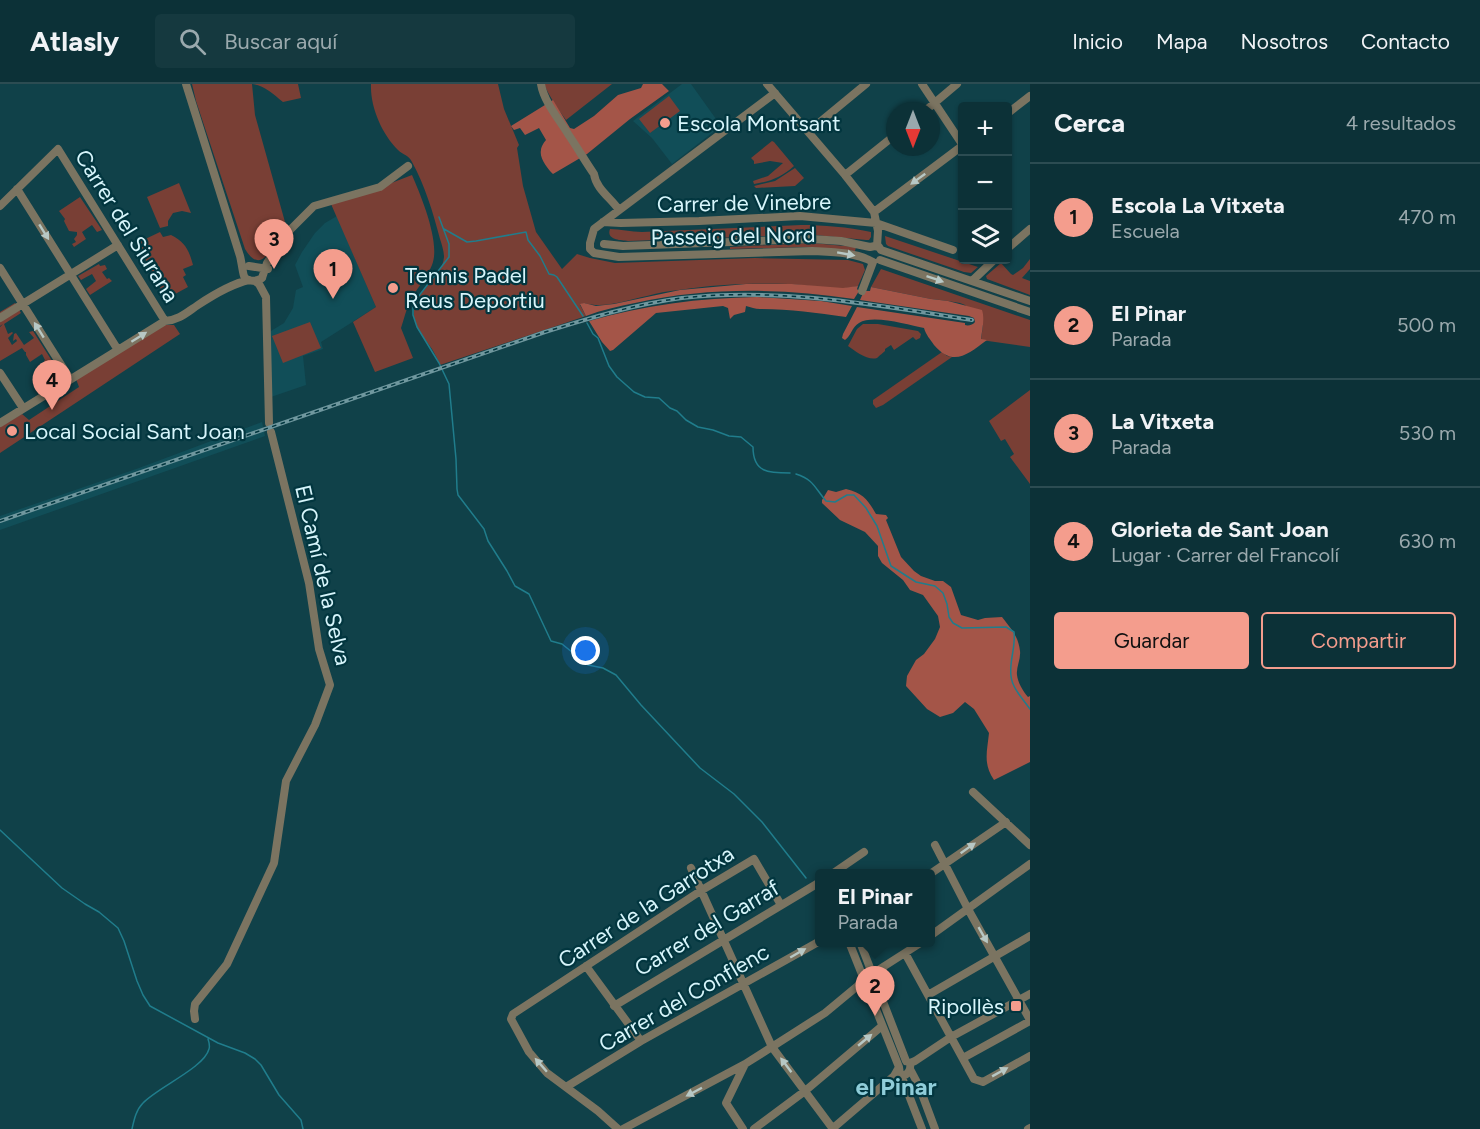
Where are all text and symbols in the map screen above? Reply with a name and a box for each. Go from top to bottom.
search box [155,14,575,68]
text: Atlasly [30,24,119,58]
icon: search [176,25,209,58]
text: Buscar aquí [224,28,337,55]
text: Inicio [1072,29,1123,54]
text: Mapa [1156,29,1208,54]
text: Nosotros [1241,29,1328,54]
text: Contacto [1361,29,1450,54]
north arrow [886,102,940,156]
map controls [958,102,1012,264]
button: + [958,102,1012,156]
text: Cerca [1054,107,1125,139]
place label: Escola Montsant [677,110,840,137]
text: 4 resultados [1346,111,1456,135]
marker: Escola Montsant [658,116,672,130]
street label: Carrer del Siurana [69,145,185,307]
button: − [958,156,1012,210]
one-way arrow [910,173,926,185]
street label: Carrer de Vinebre [657,188,831,218]
text: Escola La Vitxeta [1111,192,1285,219]
text: 1 [1069,205,1078,229]
text: 470 m [1398,205,1456,229]
button: layers [958,210,1012,264]
text: Escuela [1111,219,1180,243]
pin: 3 [254,220,294,269]
street label: Passeig del Nord [650,221,816,251]
one-way arrow [38,223,50,239]
pin: 1 [314,250,352,299]
one-way arrow [837,250,856,259]
place label: Tennis Padel Reus Deportiu [405,262,545,314]
one-way arrow [926,274,944,284]
marker: Tennis Padel Reus Deportiu [386,281,400,295]
text: El Pinar [1111,300,1186,327]
text: 2 [1068,313,1079,337]
text: 500 m [1397,313,1456,337]
one-way arrow [33,322,44,338]
text: Parada [1111,327,1171,351]
one-way arrow [131,331,147,342]
pin: 4 [32,360,72,410]
text: La Vitxeta [1111,408,1214,435]
place label: Local Social Sant Joan [24,418,245,445]
text: 3 [1068,421,1079,445]
text: 530 m [1399,421,1456,445]
marker: Local Social Sant Joan [5,424,19,438]
text: Parada [1111,435,1171,459]
street label: El Camí de la Selva [289,482,357,668]
text: Glorieta de Sant Joan [1111,516,1329,543]
text: 4 [1067,529,1080,553]
text: 630 m [1399,529,1456,553]
text: Lugar · Carrer del Francolí [1111,543,1339,567]
button: Guardar [1054,612,1249,669]
button: Compartir [1261,612,1456,669]
your location [571,636,600,665]
street label: Carrer de la Garrotxa [553,840,739,974]
one-way arrow [960,842,976,854]
popup [815,869,935,947]
street label: Carrer del Garraf [630,874,785,982]
text: El Pinar [837,883,913,910]
text: Parada [837,910,898,934]
one-way arrow [978,926,988,943]
street label: Carrer del Conflenc [594,938,774,1058]
one-way arrow [790,948,807,958]
pin: 2 [856,966,894,1016]
place label: Ripollès [927,993,1004,1020]
marker: Ripollès [1009,999,1023,1013]
one-way arrow [857,1034,873,1047]
one-way arrow [534,1057,547,1073]
one-way arrow [780,1058,792,1073]
one-way arrow [992,1067,1008,1078]
district label: el Pinar [855,1072,937,1101]
one-way arrow [685,1087,702,1096]

